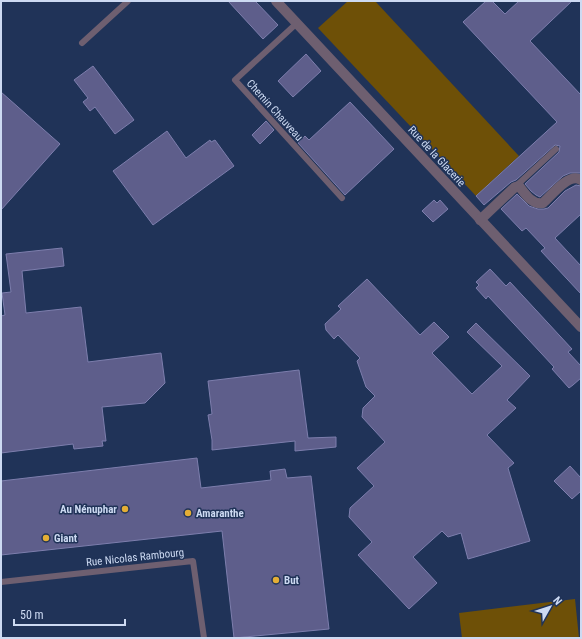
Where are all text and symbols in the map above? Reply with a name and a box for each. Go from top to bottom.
street label: Chemin Chauveau [244,77,306,144]
street label: Rue de la Glacerie [405,123,468,189]
place label: Au Nénuphar [60,503,117,516]
marker: Au Nénuphar [120,504,130,514]
place label: Amaranthe [196,507,244,520]
marker: Amaranthe [183,508,193,518]
place label: Giant [54,532,78,545]
marker: Giant [41,533,51,543]
street label: Rue Nicolas Rambourg [85,546,185,569]
place label: But [284,574,300,587]
marker: But [271,575,281,585]
north arrow [530,587,570,627]
text: N [550,594,565,608]
scale bar [14,601,125,627]
text: 50 m [20,608,44,622]

